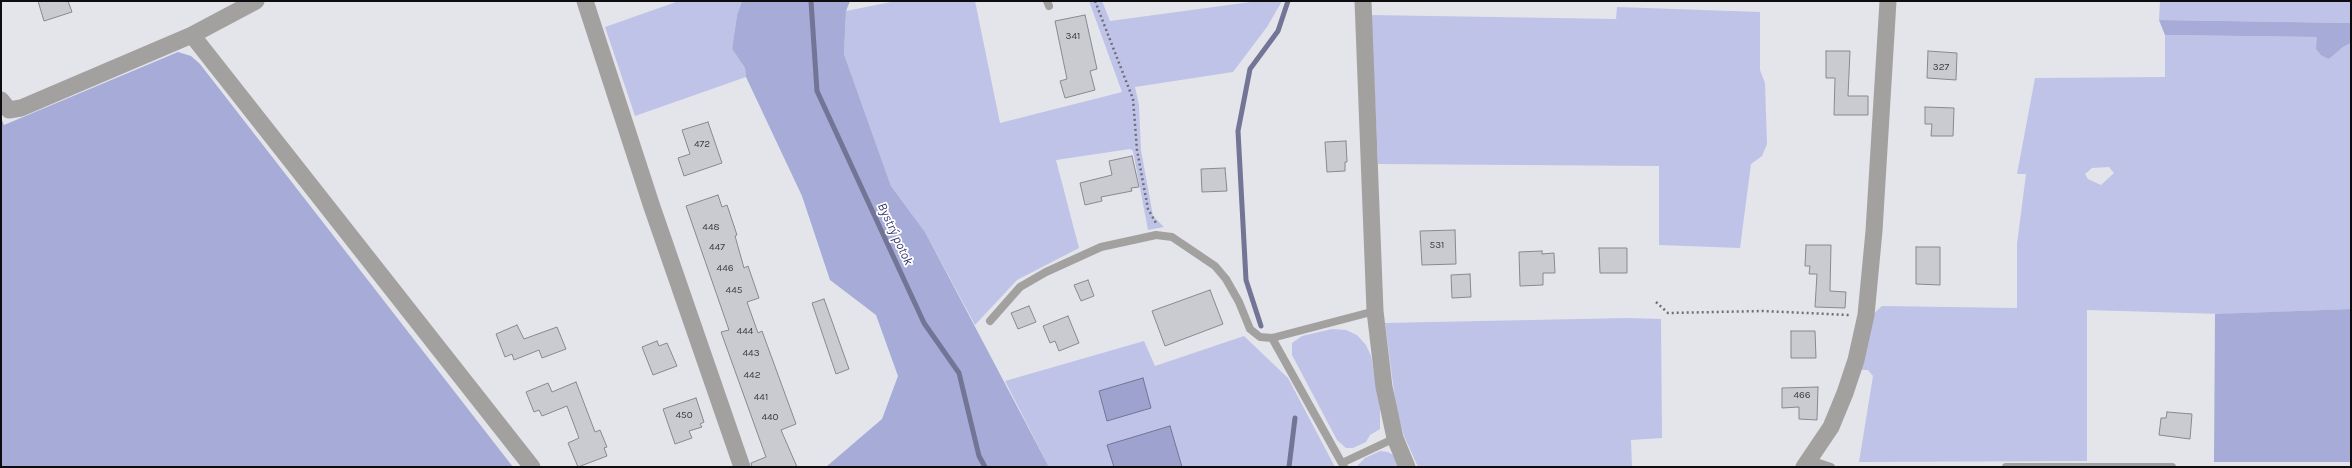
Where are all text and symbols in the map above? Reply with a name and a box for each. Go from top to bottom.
house number: 341 [1066,30,1080,42]
house number: 327 [1933,61,1949,73]
house number: 472 [694,138,710,150]
water label: Bystrý potok [874,200,916,268]
house number: 448 [702,221,720,233]
house number: 531 [1430,239,1444,251]
house number: 447 [709,241,725,253]
house number: 446 [717,262,733,274]
house number: 445 [726,284,742,296]
house number: 444 [737,325,753,337]
house number: 443 [742,347,760,359]
house number: 442 [744,369,760,381]
house number: 466 [1793,389,1811,401]
house number: 441 [754,391,768,403]
house number: 450 [675,409,693,421]
house number: 440 [761,411,779,423]

